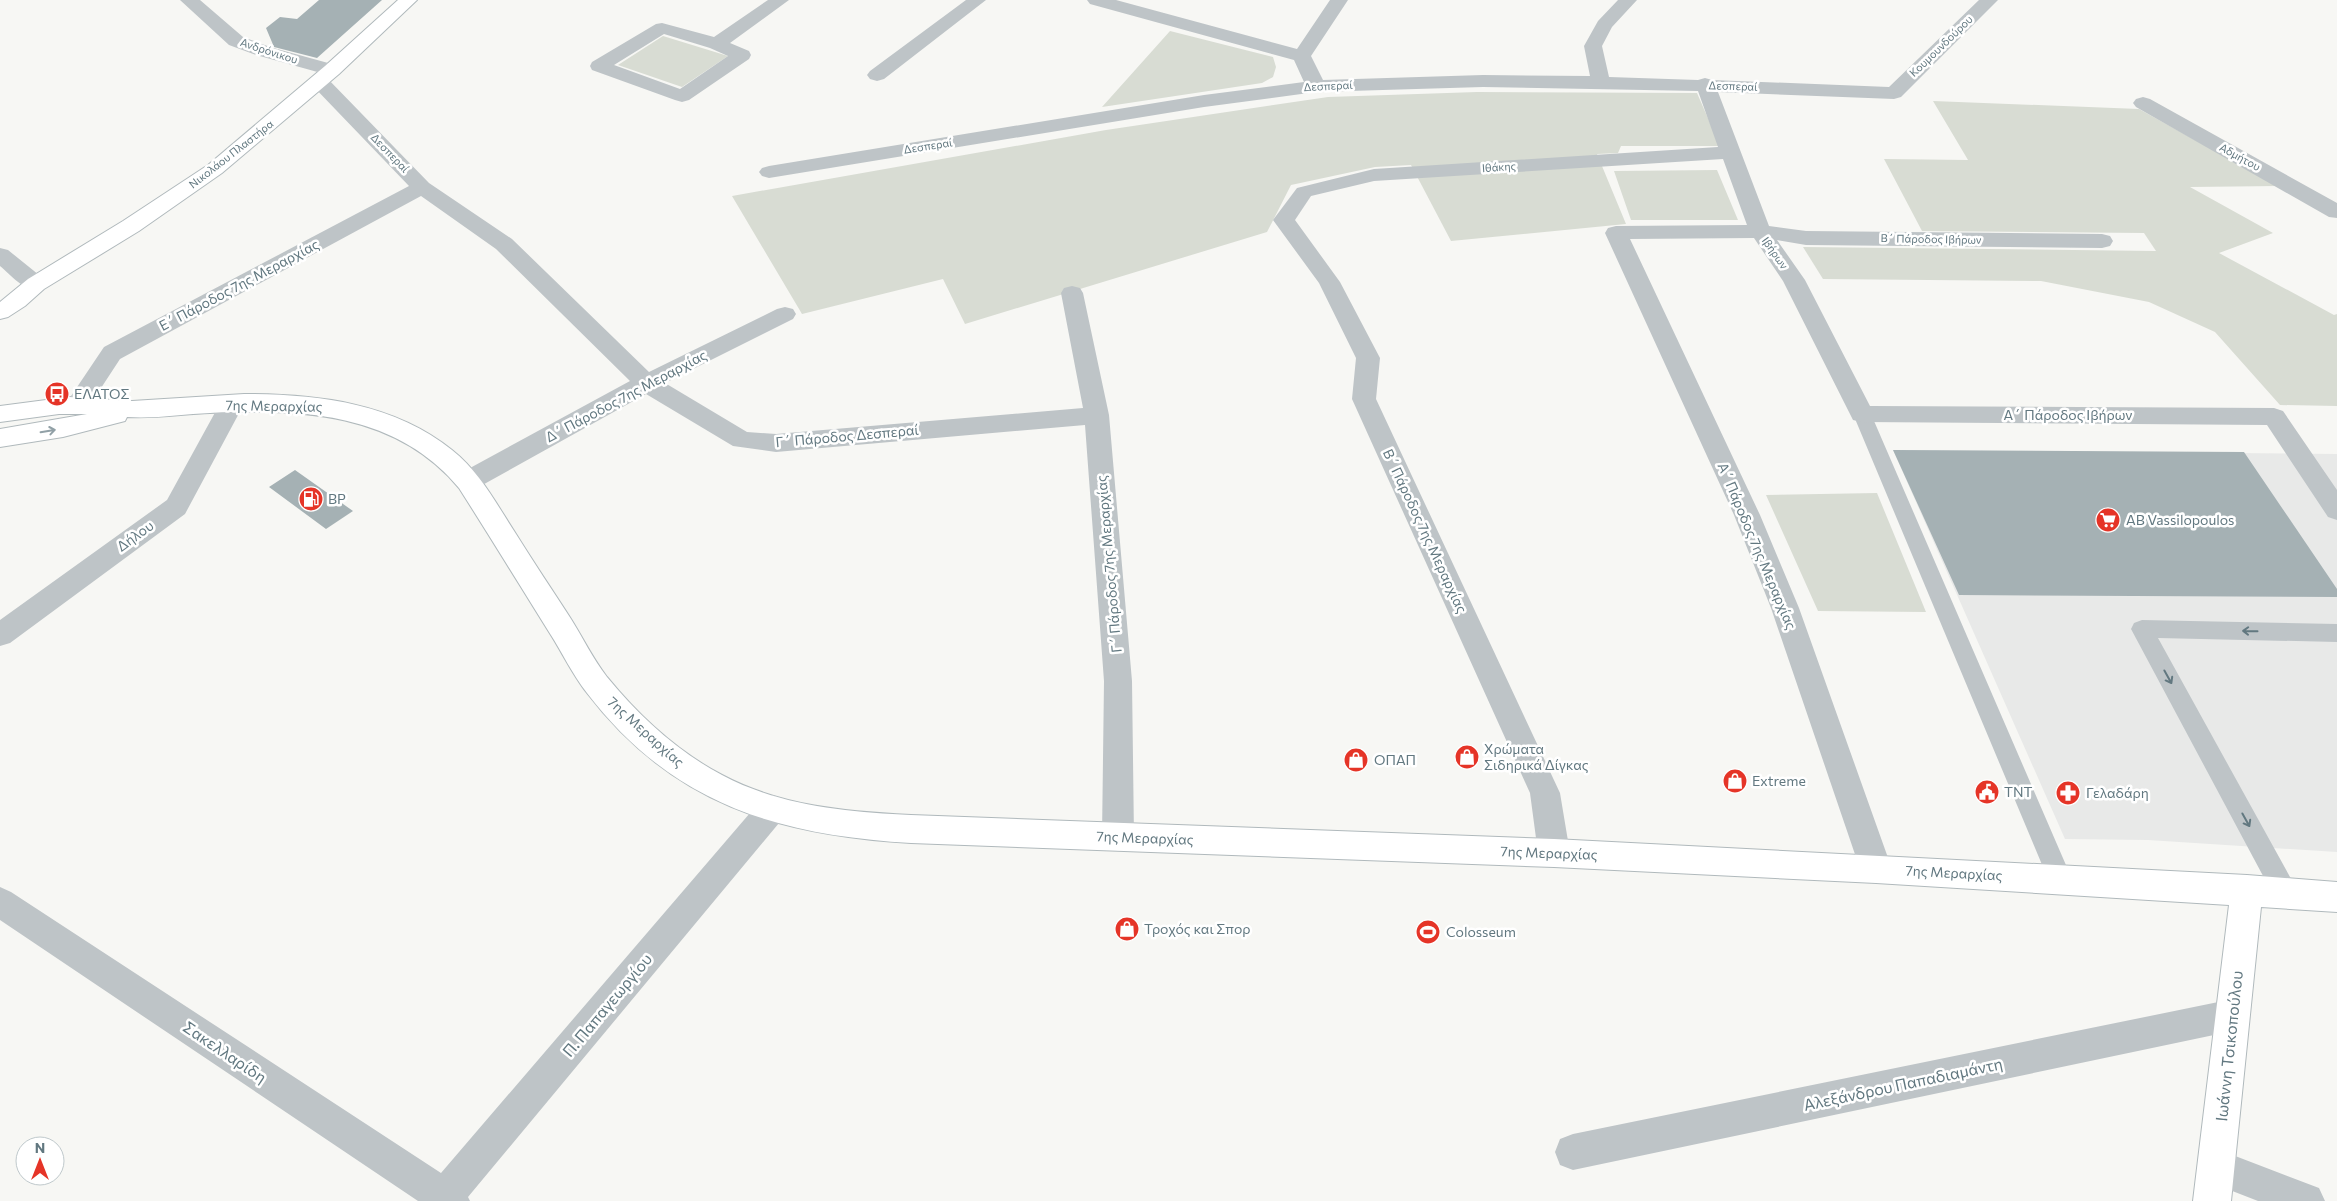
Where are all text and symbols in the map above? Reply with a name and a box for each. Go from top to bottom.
street label: Κουμουνδούρου [1906,12,1975,79]
street label: Ανδρόνικου [239,35,299,66]
street label: Δεσπεραί [1303,78,1353,93]
street label: Δεσπεραί [1708,78,1758,93]
street label: Νικολάου Πλαστήρα [186,117,276,191]
street label: Δεσπεραί [369,130,413,175]
street label: Δεσπεραί [903,135,954,156]
street label: Αδμήτου [2218,140,2263,173]
street label: Ιθάκης [1481,159,1516,174]
street label: Β΄ Πάροδος Ιβήρων [1881,231,1982,246]
street label: Ιβήρων [1760,234,1791,272]
street label: Ε΄ Πάροδος 7ης Μεραρχίας [156,235,322,334]
street label: Δ΄ Πάροδος 7ης Μεραρχίας [542,346,709,445]
bus stop icon: ΕΛΑΤΟΣ [44,381,70,407]
place label: ΕΛΑΤΟΣ [74,385,129,402]
street label: 7ης Μεραρχίας [225,396,323,415]
street label: Α΄ Πάροδος Ιβήρων [2004,406,2132,423]
street label: Γ΄ Πάροδος Δεσπεραί [775,421,920,450]
one-way arrow [40,425,56,435]
street label: Β΄ Πάροδος 7ης Μεραρχίας [1380,446,1471,616]
street label: Α΄ Πάροδος 7ης Μεραρχίας [1715,460,1800,632]
street label: Γ΄ Πάροδος 7ης Μεραρχίας [1092,475,1125,653]
fuel station icon: BP [298,486,324,512]
place label: BP [328,490,346,507]
supermarket icon: AB Vassilopoulos [2095,507,2121,533]
place label: AB Vassilopoulos [2126,511,2234,528]
street label: Δήλου [113,516,157,555]
one-way arrow [2242,626,2258,636]
one-way arrow [2164,669,2173,684]
street label: 7ης Μεραρχίας [605,693,688,770]
place label: Χρώματα Σιδηρικά Δίγκας [1484,740,1589,773]
shop icon: Χρώματα Σιδηρικά Δίγκας [1454,744,1480,770]
shop icon: ΟΠΑΠ [1343,747,1369,773]
place label: ΟΠΑΠ [1374,751,1416,768]
shop icon: Extreme [1722,768,1748,794]
place label: Extreme [1752,772,1806,789]
public building icon: ΤΝΤ [1974,779,2000,805]
pharmacy icon: Γελαδάρη [2055,780,2081,806]
place label: ΤΝΤ [2004,783,2033,800]
place label: Γελαδάρη [2086,784,2149,801]
one-way arrow [2242,812,2252,826]
street label: 7ης Μεραρχίας [1096,827,1194,848]
street label: 7ης Μεραρχίας [1500,842,1598,863]
street label: 7ης Μεραρχίας [1905,861,2003,884]
shop icon: Τροχός και Σπορ [1114,916,1140,942]
sports icon: Colosseum [1415,919,1441,945]
place label: Τροχός και Σπορ [1144,920,1251,937]
place label: Colosseum [1446,923,1516,940]
street label: Π. Παπαγεωργίου [558,949,655,1060]
street label: Ιωάννη Τσικοπούλου [2211,970,2246,1122]
street label: Σακελλαρίδη [180,1017,270,1086]
street label: Αλεξάνδρου Παπαδιαμάντη [1802,1053,2004,1114]
north arrow [15,1136,65,1186]
text: N [35,1139,45,1156]

